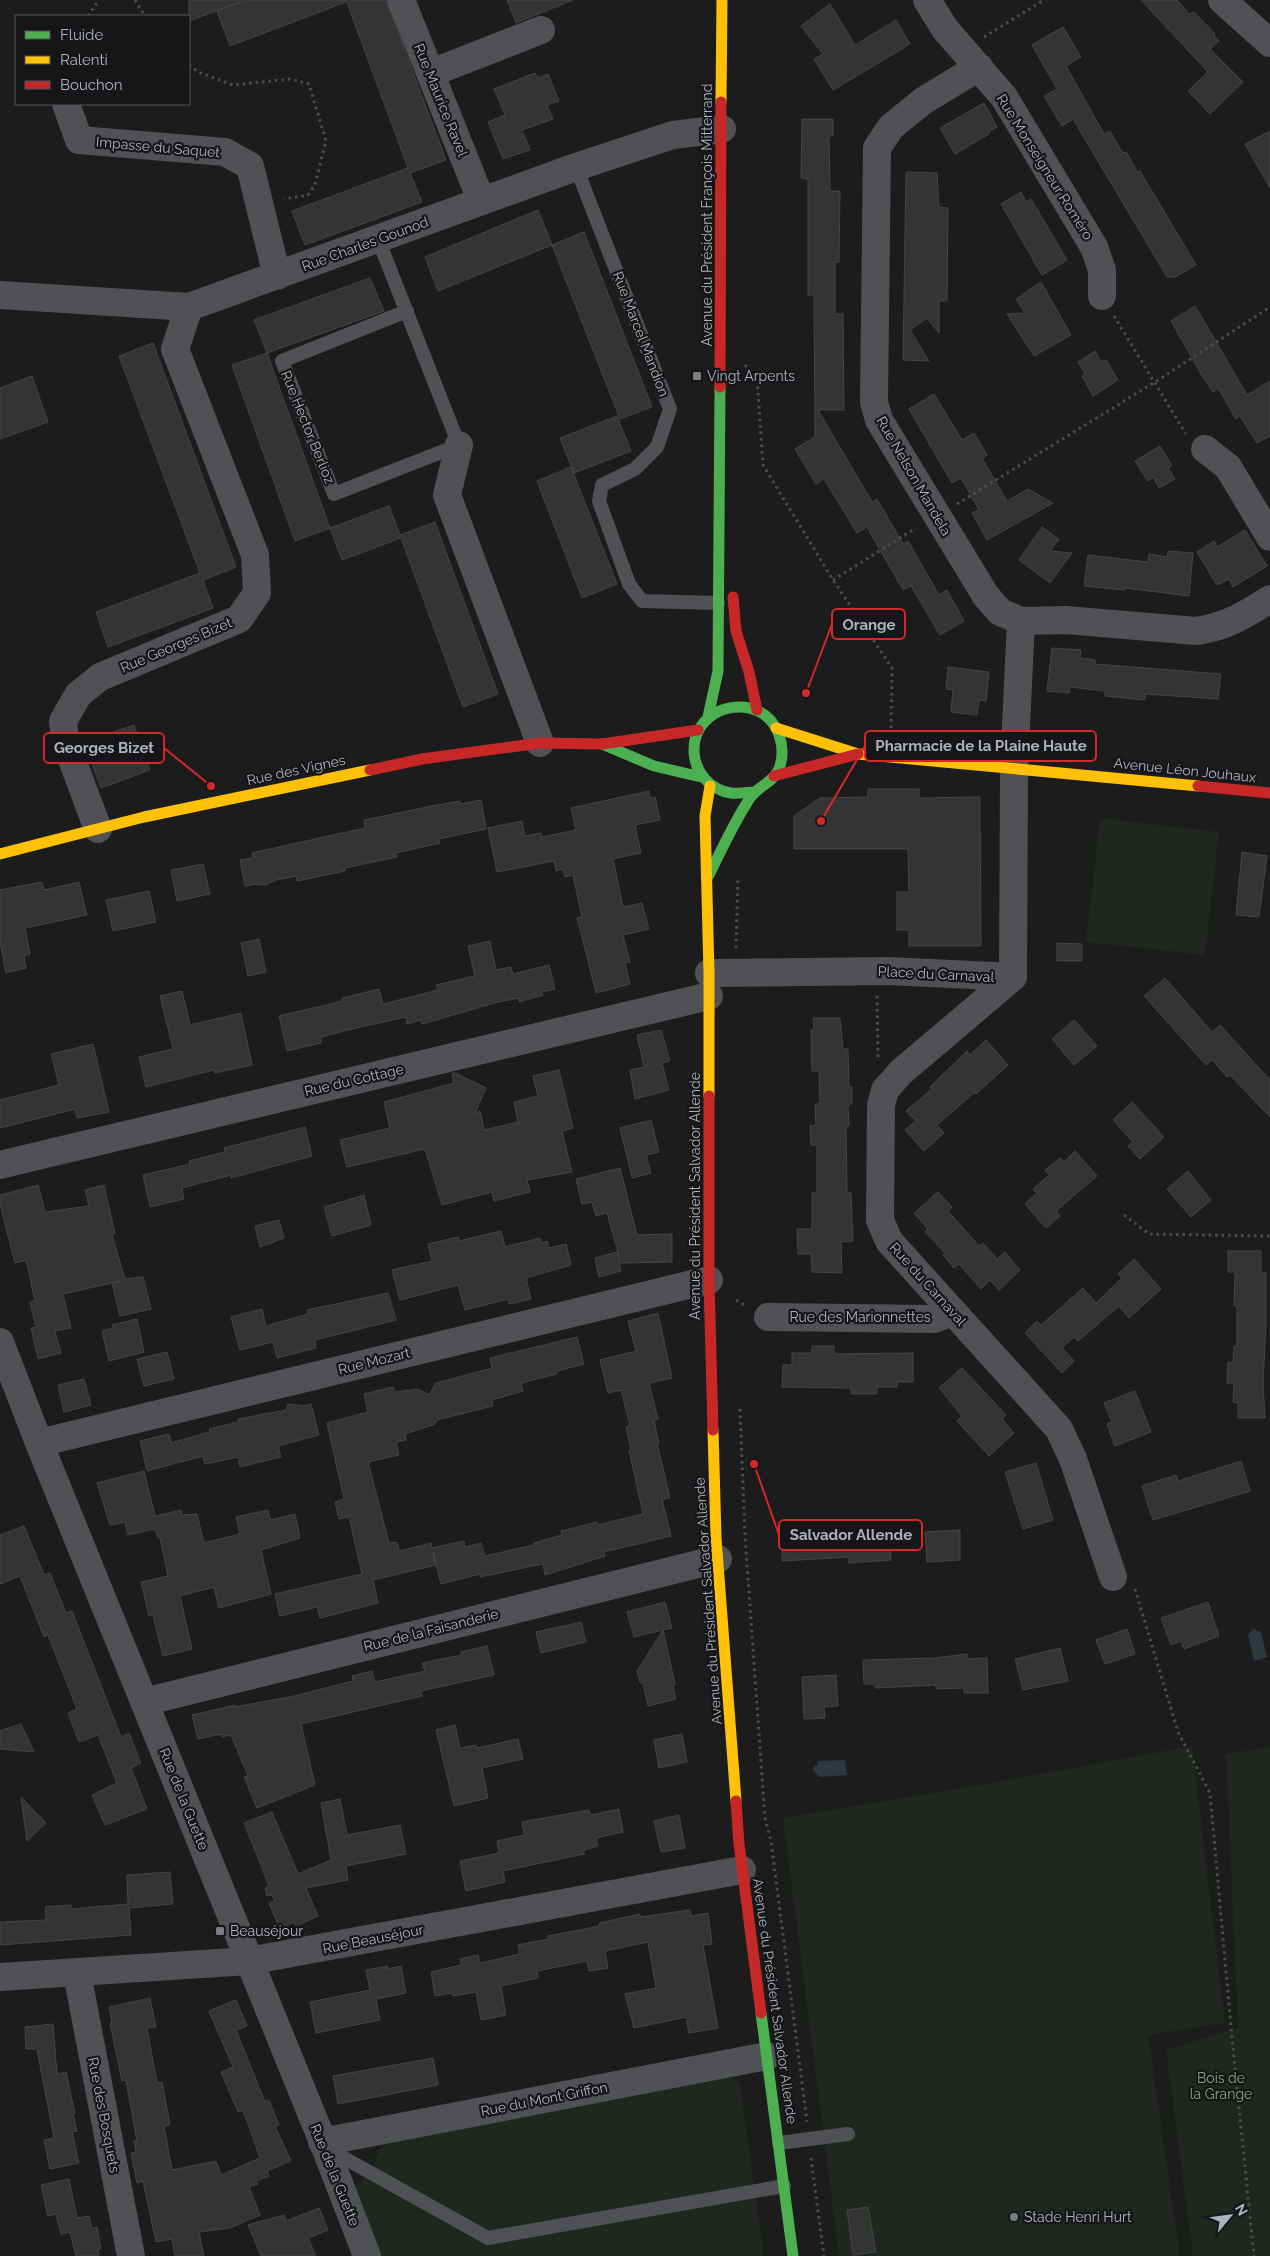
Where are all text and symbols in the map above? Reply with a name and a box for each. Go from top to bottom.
legend [15,15,190,105]
text: Fluide [60,26,103,44]
street label: Rue Maurice Ravel [411,41,471,159]
text: Ralenti [60,51,108,69]
text: Bouchon [60,76,122,94]
street label: Avenue du Président François Mitterrand [699,84,715,346]
street label: Rue Monseigneur Roméro [994,91,1096,243]
street label: Impasse du Saquet [95,134,221,160]
street label: Rue Charles Gounod [299,214,431,274]
street label: Rue Marcel Mandion [610,269,672,399]
street label: Rue Hector Berlioz [278,368,338,486]
place label: Vingt Arpents [707,368,795,384]
marker: Vingt Arpents [691,370,703,382]
street label: Rue Nelson Mandela [873,414,955,538]
callout: Orange [832,609,905,639]
street label: Rue Georges Bizet [118,614,234,676]
text: Orange [842,616,896,634]
callout: Pharmacie de la Plaine Haute [865,731,1096,761]
callout: Georges Bizet [44,733,164,763]
text: Pharmacie de la Plaine Haute [875,737,1087,755]
text: Georges Bizet [54,739,154,757]
street label: Rue des Vignes [245,752,347,788]
street label: Avenue Léon Jouhaux [1113,755,1257,785]
street label: Place du Carnaval [877,963,995,985]
street label: Rue du Cottage [303,1061,405,1099]
street label: Avenue du Président Salvador Allende [687,1072,703,1320]
street label: Rue du Carnaval [887,1239,970,1329]
street label: Rue des Marionnettes [789,1309,931,1325]
street label: Rue Mozart [336,1344,412,1378]
street label: Avenue du Président Salvador Allende [691,1477,725,1725]
callout: Salvador Allende [779,1520,922,1550]
text: Salvador Allende [790,1526,912,1544]
street label: Rue de la Faisanderie [362,1606,500,1654]
street label: Rue de la Guette [156,1746,212,1852]
street label: Avenue du Président Salvador Allende [750,1877,800,2125]
street label: Rue Beauséjour [321,1921,425,1957]
place label: Beauséjour [230,1923,303,1939]
marker: Beauséjour [214,1925,226,1937]
street label: Rue des Bosquets [85,2056,123,2174]
park label: Bois de la Grange [1190,2070,1252,2102]
street label: Rue du Mont Griffon [479,2079,609,2119]
street label: Rue de la Guette [307,2122,363,2228]
north arrow [1205,2191,1255,2241]
text: N [1232,2201,1251,2218]
place label: Stade Henri Hurt [1024,2209,1132,2225]
marker: Stade Henri Hurt [1008,2211,1020,2223]

